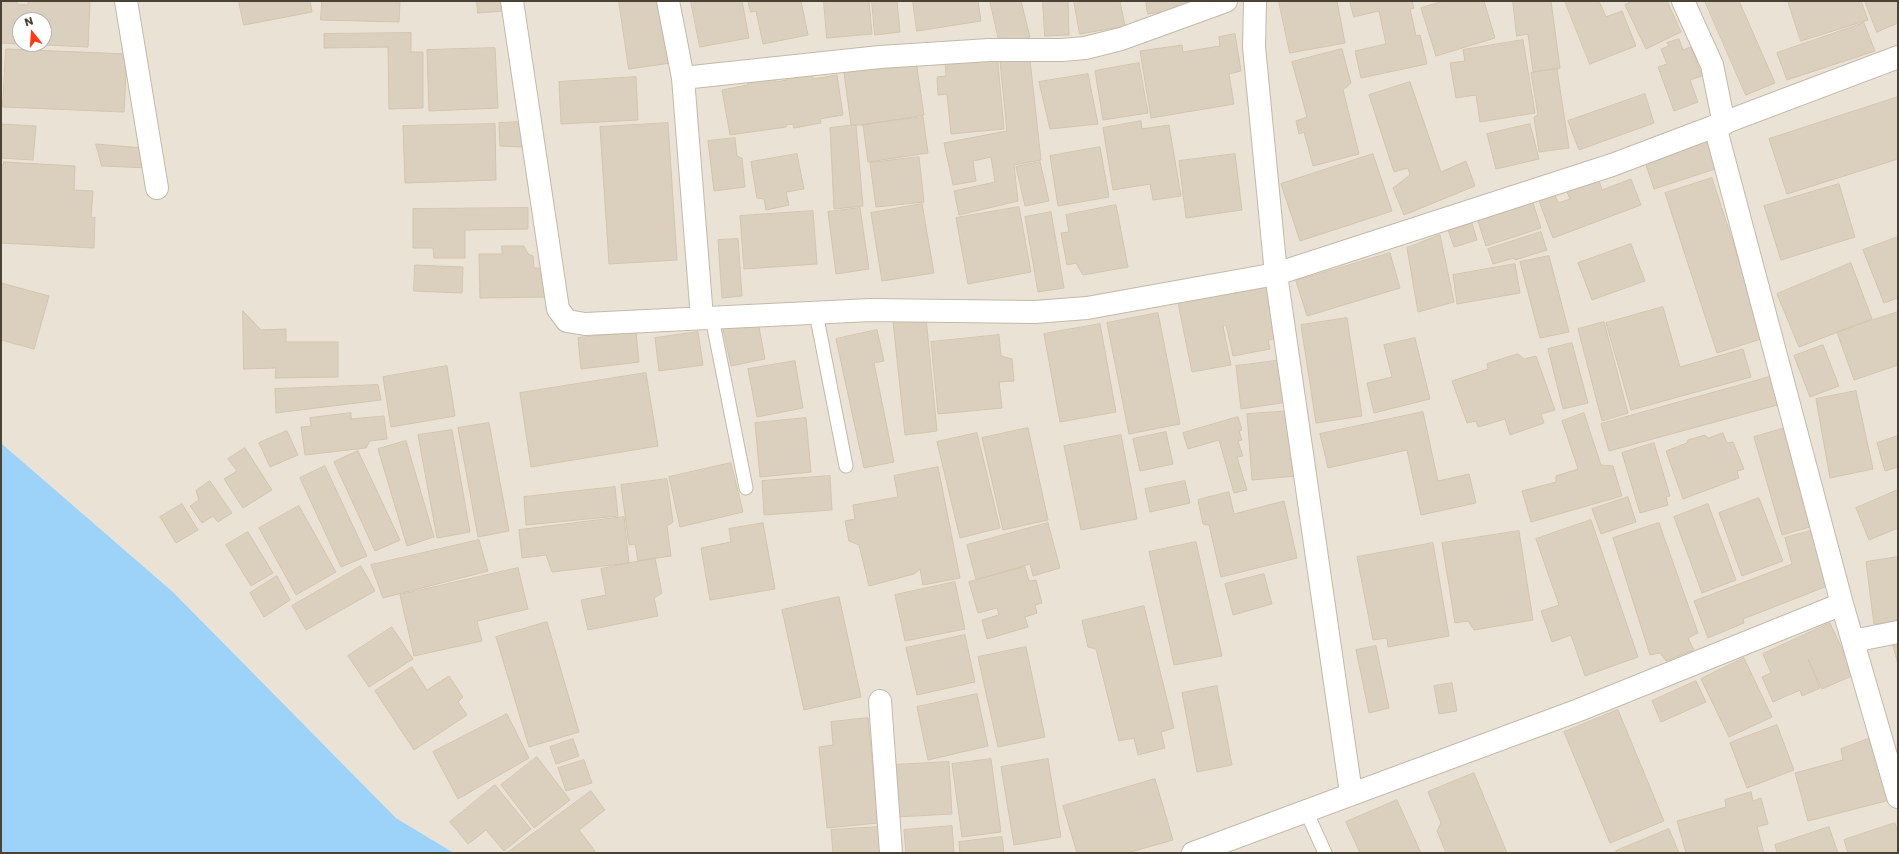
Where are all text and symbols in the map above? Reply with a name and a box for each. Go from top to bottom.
north arrow [12,12,52,52]
text: N [22,13,35,30]

